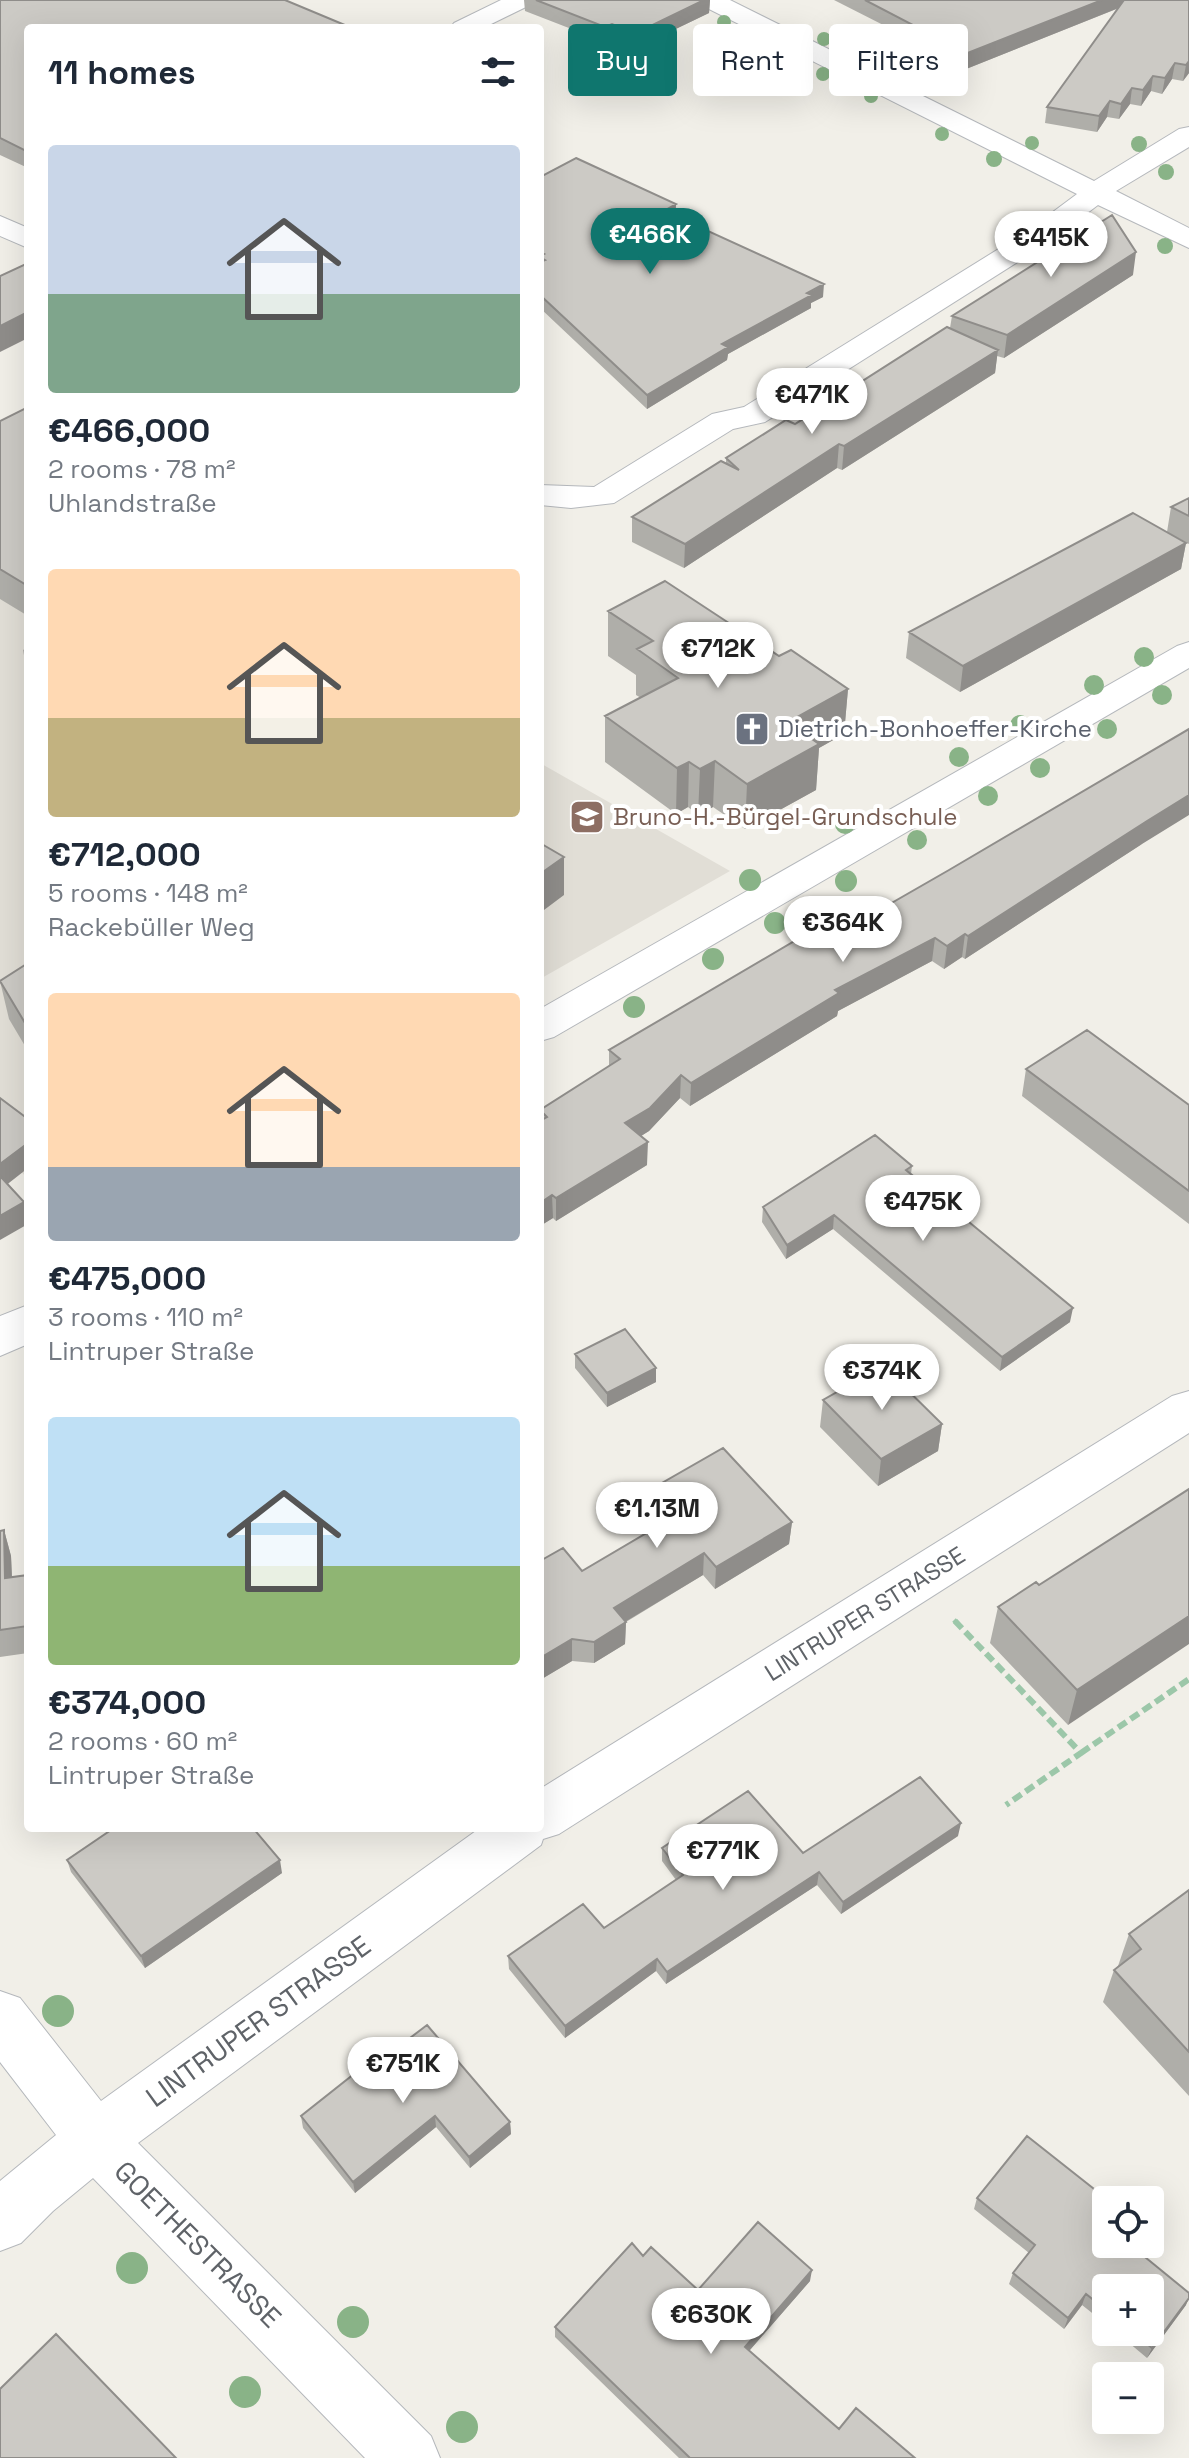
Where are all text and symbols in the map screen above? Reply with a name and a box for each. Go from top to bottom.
chip: Buy [568,24,677,96]
chip: Rent [693,24,813,96]
chip: Filters [829,24,968,96]
icon: filters [476,50,520,94]
text: 11 homes [48,51,196,94]
icon: home [212,197,356,341]
pin: €466K [594,208,706,276]
pin: €415K [995,211,1107,279]
text: €466K [609,217,691,251]
text: €415K [1013,220,1089,254]
pin: €471K [756,368,868,436]
text: €471K [774,377,850,411]
text: €466,000 [48,409,210,452]
text: 2 rooms · 78 m² [48,452,235,486]
text: Uhlandstraße [48,486,217,520]
icon: home [212,621,356,765]
pin: €712K [662,622,774,690]
text: €712K [680,631,756,665]
church icon: Dietrich-Bonhoeffer-Kirche [733,710,771,748]
place label: Dietrich-Bonhoeffer-Kirche [778,713,1092,744]
school or university icon: Bruno-H.-Bürgel-Grundschule [568,798,606,836]
place label: Bruno-H.-Bürgel-Grundschule [613,801,957,832]
text: €712,000 [48,833,201,876]
text: 5 rooms · 148 m² [48,876,248,910]
pin: €364K [787,896,899,964]
text: €364K [802,905,884,939]
text: Rackebüller Weg [48,910,255,944]
icon: home [212,1045,356,1189]
pin: €475K [867,1175,979,1243]
text: €475K [883,1184,963,1218]
text: €475,000 [48,1257,206,1300]
text: 3 rooms · 110 m² [48,1300,243,1334]
text: Lintruper Straße [48,1334,254,1368]
pin: €374K [826,1344,938,1412]
text: €374K [842,1353,922,1387]
icon: home [212,1469,356,1613]
pin: €1.13M [592,1482,722,1550]
text: €1.13M [614,1491,700,1525]
street label: LINTRUPER STRASSE [759,1539,971,1688]
text: €374,000 [48,1681,206,1724]
text: 2 rooms · 60 m² [48,1724,237,1758]
text: Lintruper Straße [48,1758,254,1792]
pin: €771K [667,1824,779,1892]
text: €771K [686,1833,760,1867]
street label: LINTRUPER STRASSE [139,1927,377,2115]
pin: €751K [347,2037,459,2105]
text: €751K [365,2046,441,2080]
street label: GOETHESTRASSE [107,2153,289,2335]
map controls [1092,2186,1164,2434]
button: locate [1092,2186,1164,2258]
button: + [1092,2274,1164,2346]
pin: €630K [655,2288,767,2356]
text: €630K [670,2297,752,2331]
button: − [1092,2362,1164,2434]

